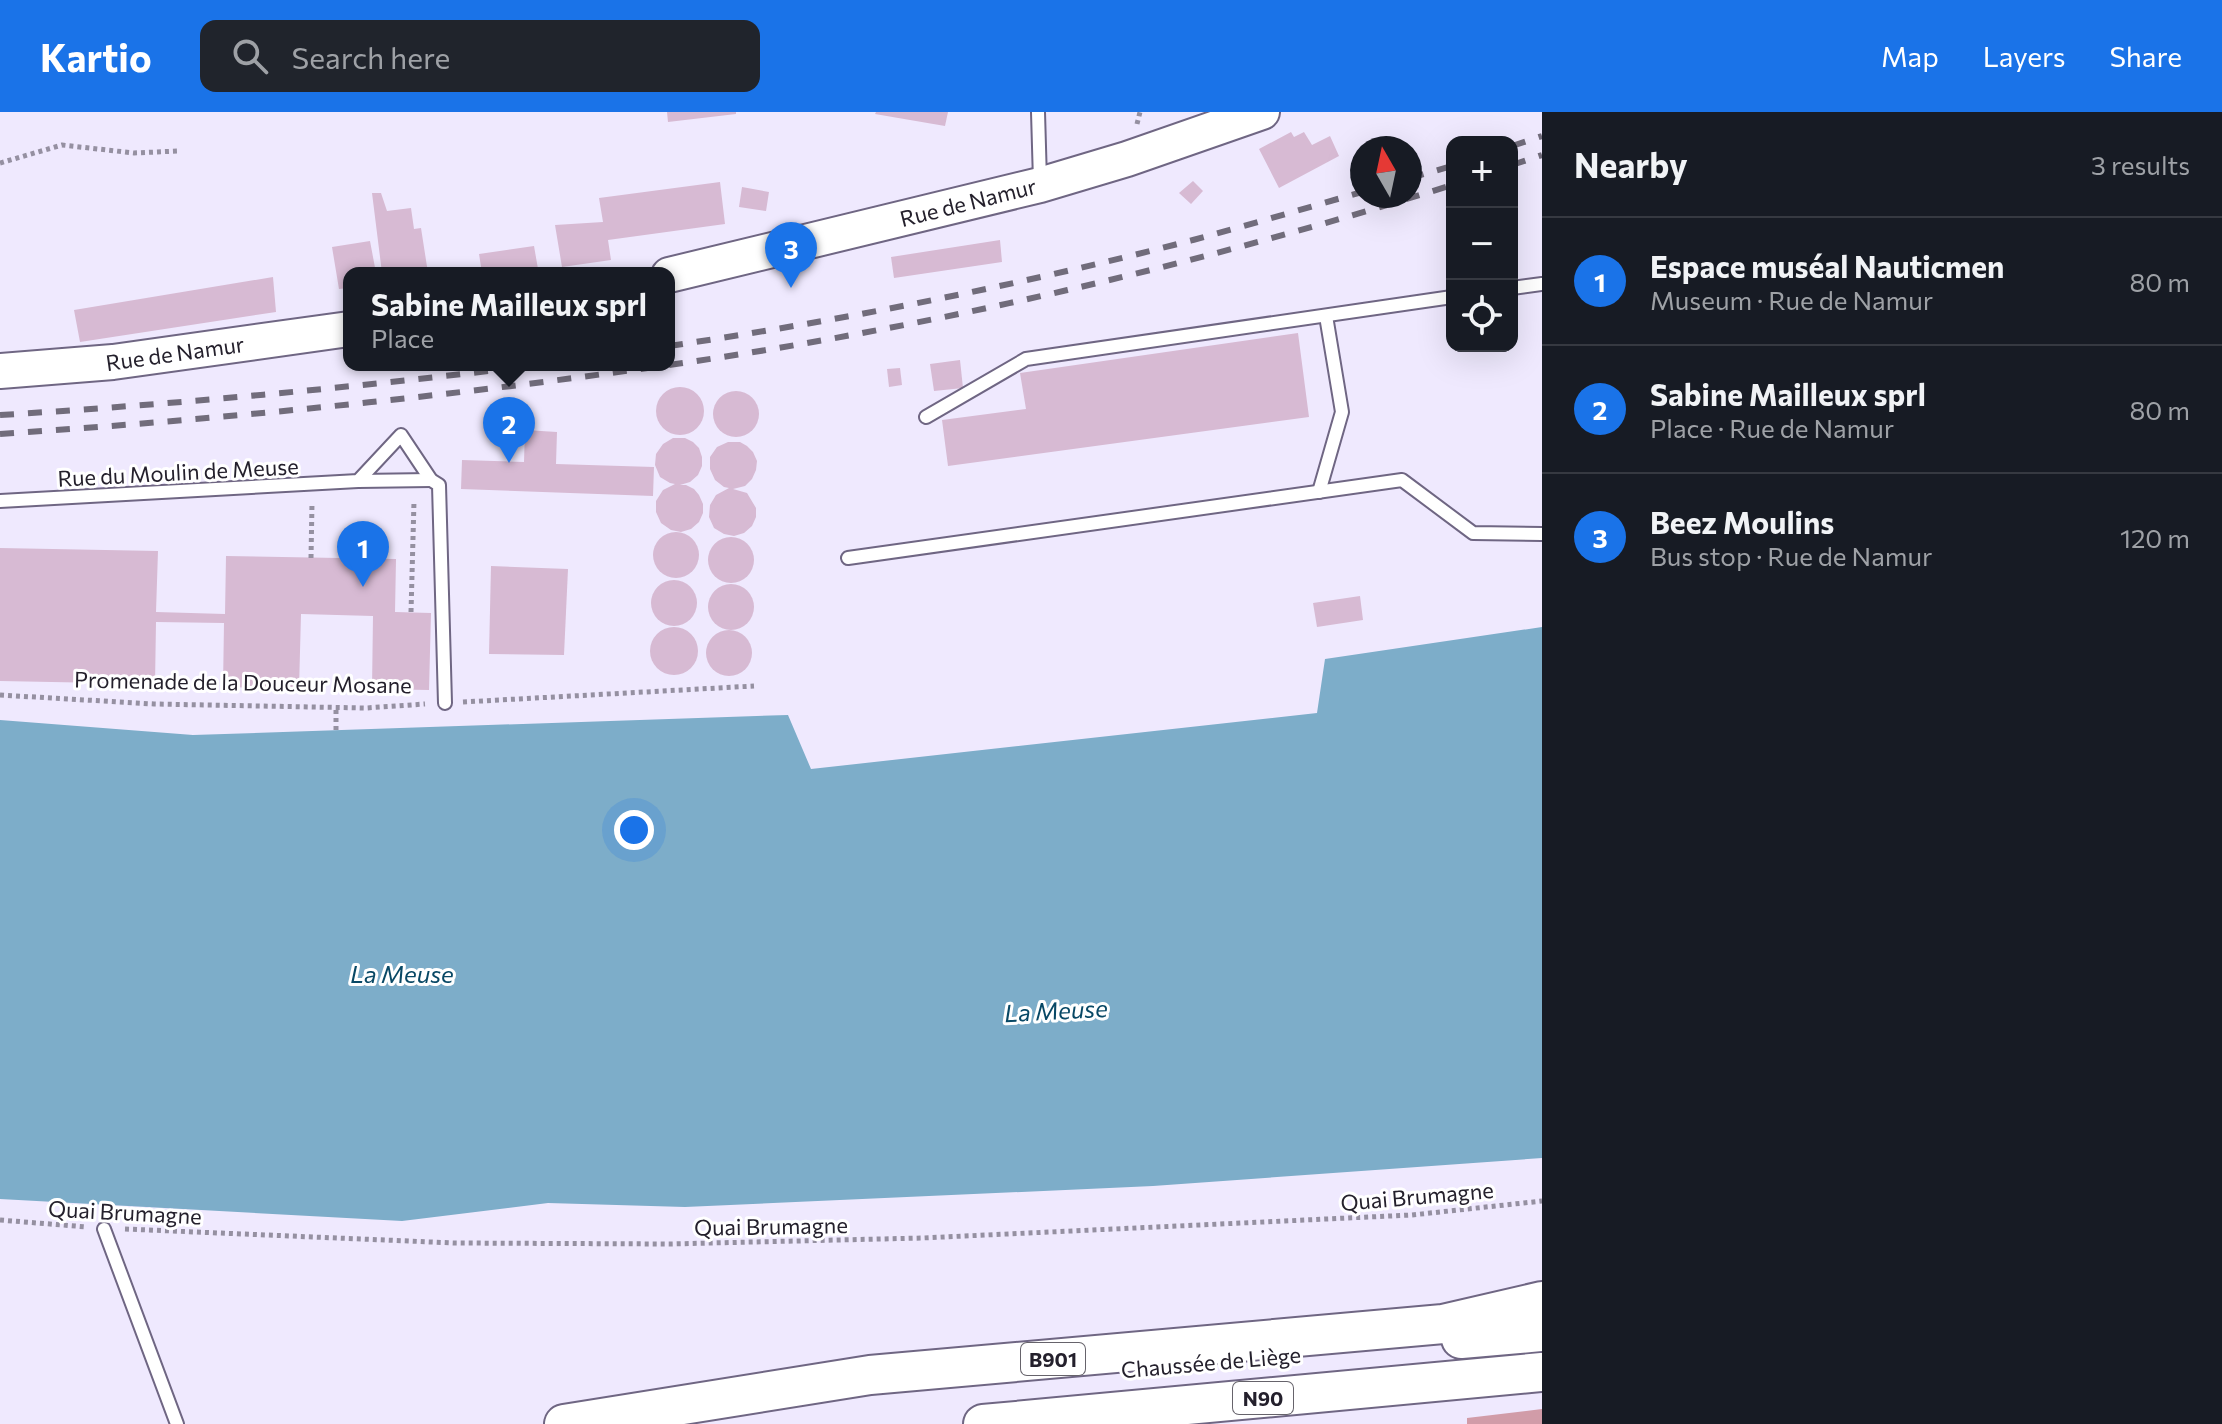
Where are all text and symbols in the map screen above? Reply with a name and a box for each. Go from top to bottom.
search box [200,20,760,92]
text: Kartio [40,33,152,80]
icon: search [228,34,272,78]
text: Search here [292,38,450,75]
text: Map [1881,39,1939,73]
text: Layers [1983,39,2065,73]
text: Share [2109,39,2182,73]
north arrow [1350,136,1422,208]
map controls [1446,136,1518,352]
button: + [1446,136,1518,208]
text: Nearby [1574,143,1688,185]
text: 3 results [2091,149,2190,180]
street label: Rue de Namur [897,172,1039,232]
button: − [1446,208,1518,280]
pin: 3 [765,222,817,288]
text: Espace muséal Nauticmen [1650,247,2004,284]
text: 1 [1594,266,1606,297]
text: 80 m [2130,266,2190,297]
popup [343,267,675,371]
button: locate [1446,280,1518,352]
text: Museum · Rue de Namur [1650,284,1933,315]
text: Sabine Mailleux sprl [371,285,647,322]
text: Place [371,322,434,353]
street label: Rue de Namur [104,330,246,376]
text: Sabine Mailleux sprl [1650,375,1926,412]
text: 2 [1593,394,1607,425]
text: 80 m [2130,394,2190,425]
pin: 2 [483,397,535,463]
text: Place · Rue de Namur [1650,412,1894,443]
street label: Rue du Moulin de Meuse [57,452,299,492]
text: Beez Moulins [1650,503,1834,540]
pin: 1 [337,521,389,587]
text: 3 [1592,522,1608,553]
text: 120 m [2120,522,2190,553]
text: Bus stop · Rue de Namur [1650,540,1932,571]
street label: Promenade de la Douceur Mosane [74,666,412,698]
your location [614,810,654,850]
water label: La Meuse [350,959,454,988]
water label: La Meuse [1004,993,1109,1027]
street label: Quai Brumagne [1339,1176,1495,1216]
street label: Quai Brumagne [48,1194,202,1230]
street label: Quai Brumagne [694,1211,848,1241]
street label: Chaussée de Liège [1120,1341,1302,1383]
road number: B901 [1021,1343,1085,1375]
road number: N90 [1233,1382,1293,1414]

